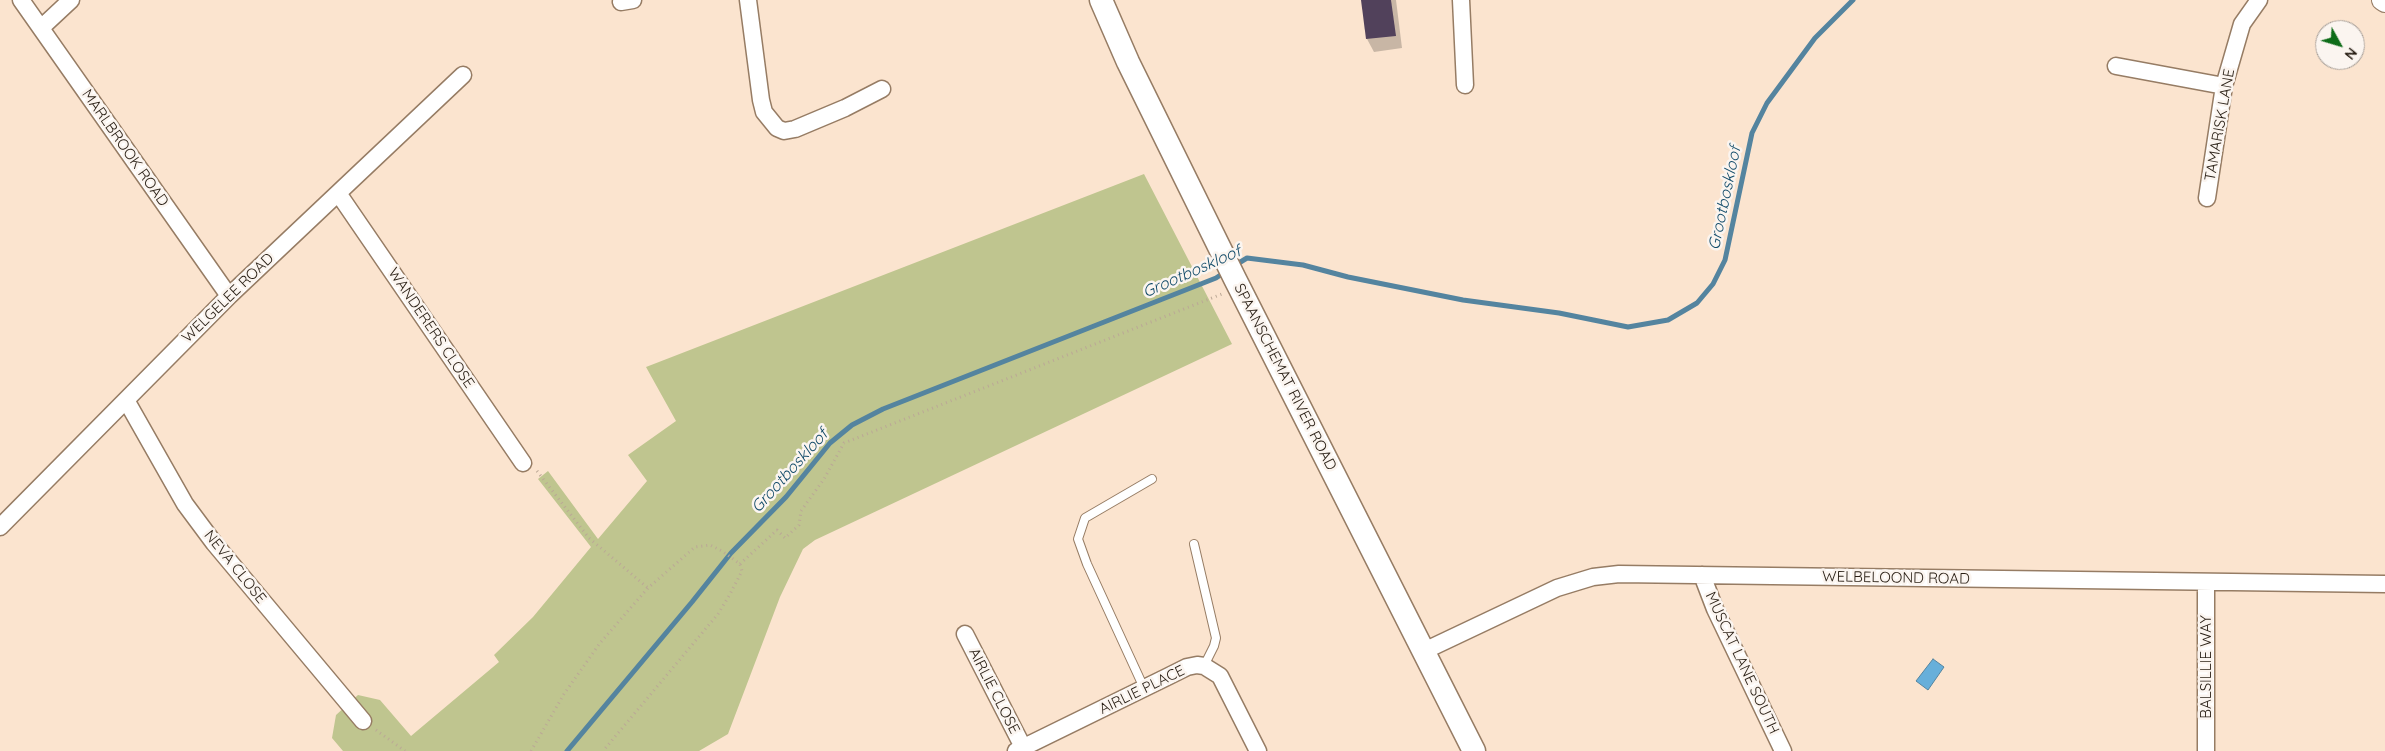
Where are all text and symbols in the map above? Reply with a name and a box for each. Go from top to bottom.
north arrow [2315,20,2365,70]
text: N [2341,44,2361,63]
street label: TAMARISK LANE [2201,67,2239,183]
street label: MARLBROOK ROAD [78,86,172,210]
water label: Grootboskloof [1705,144,1745,252]
water label: Grootboskloof [1140,242,1244,302]
street label: WELGELEE ROAD [178,250,278,346]
street label: WANDERERS CLOSE [384,264,478,392]
street label: SPAANSCHEMAT RIVER ROAD [1230,281,1340,473]
water label: Grootboskloof [748,425,832,517]
street label: NEVA CLOSE [200,527,270,607]
street label: WELBELOOND ROAD [1822,568,1970,588]
street label: MUSCAT LANE SOUTH [1701,589,1783,737]
street label: BALSILLIE WAY [2197,615,2215,719]
street label: AIRLIE CLOSE [965,645,1023,737]
street label: AIRLIE PLACE [1096,662,1188,718]

